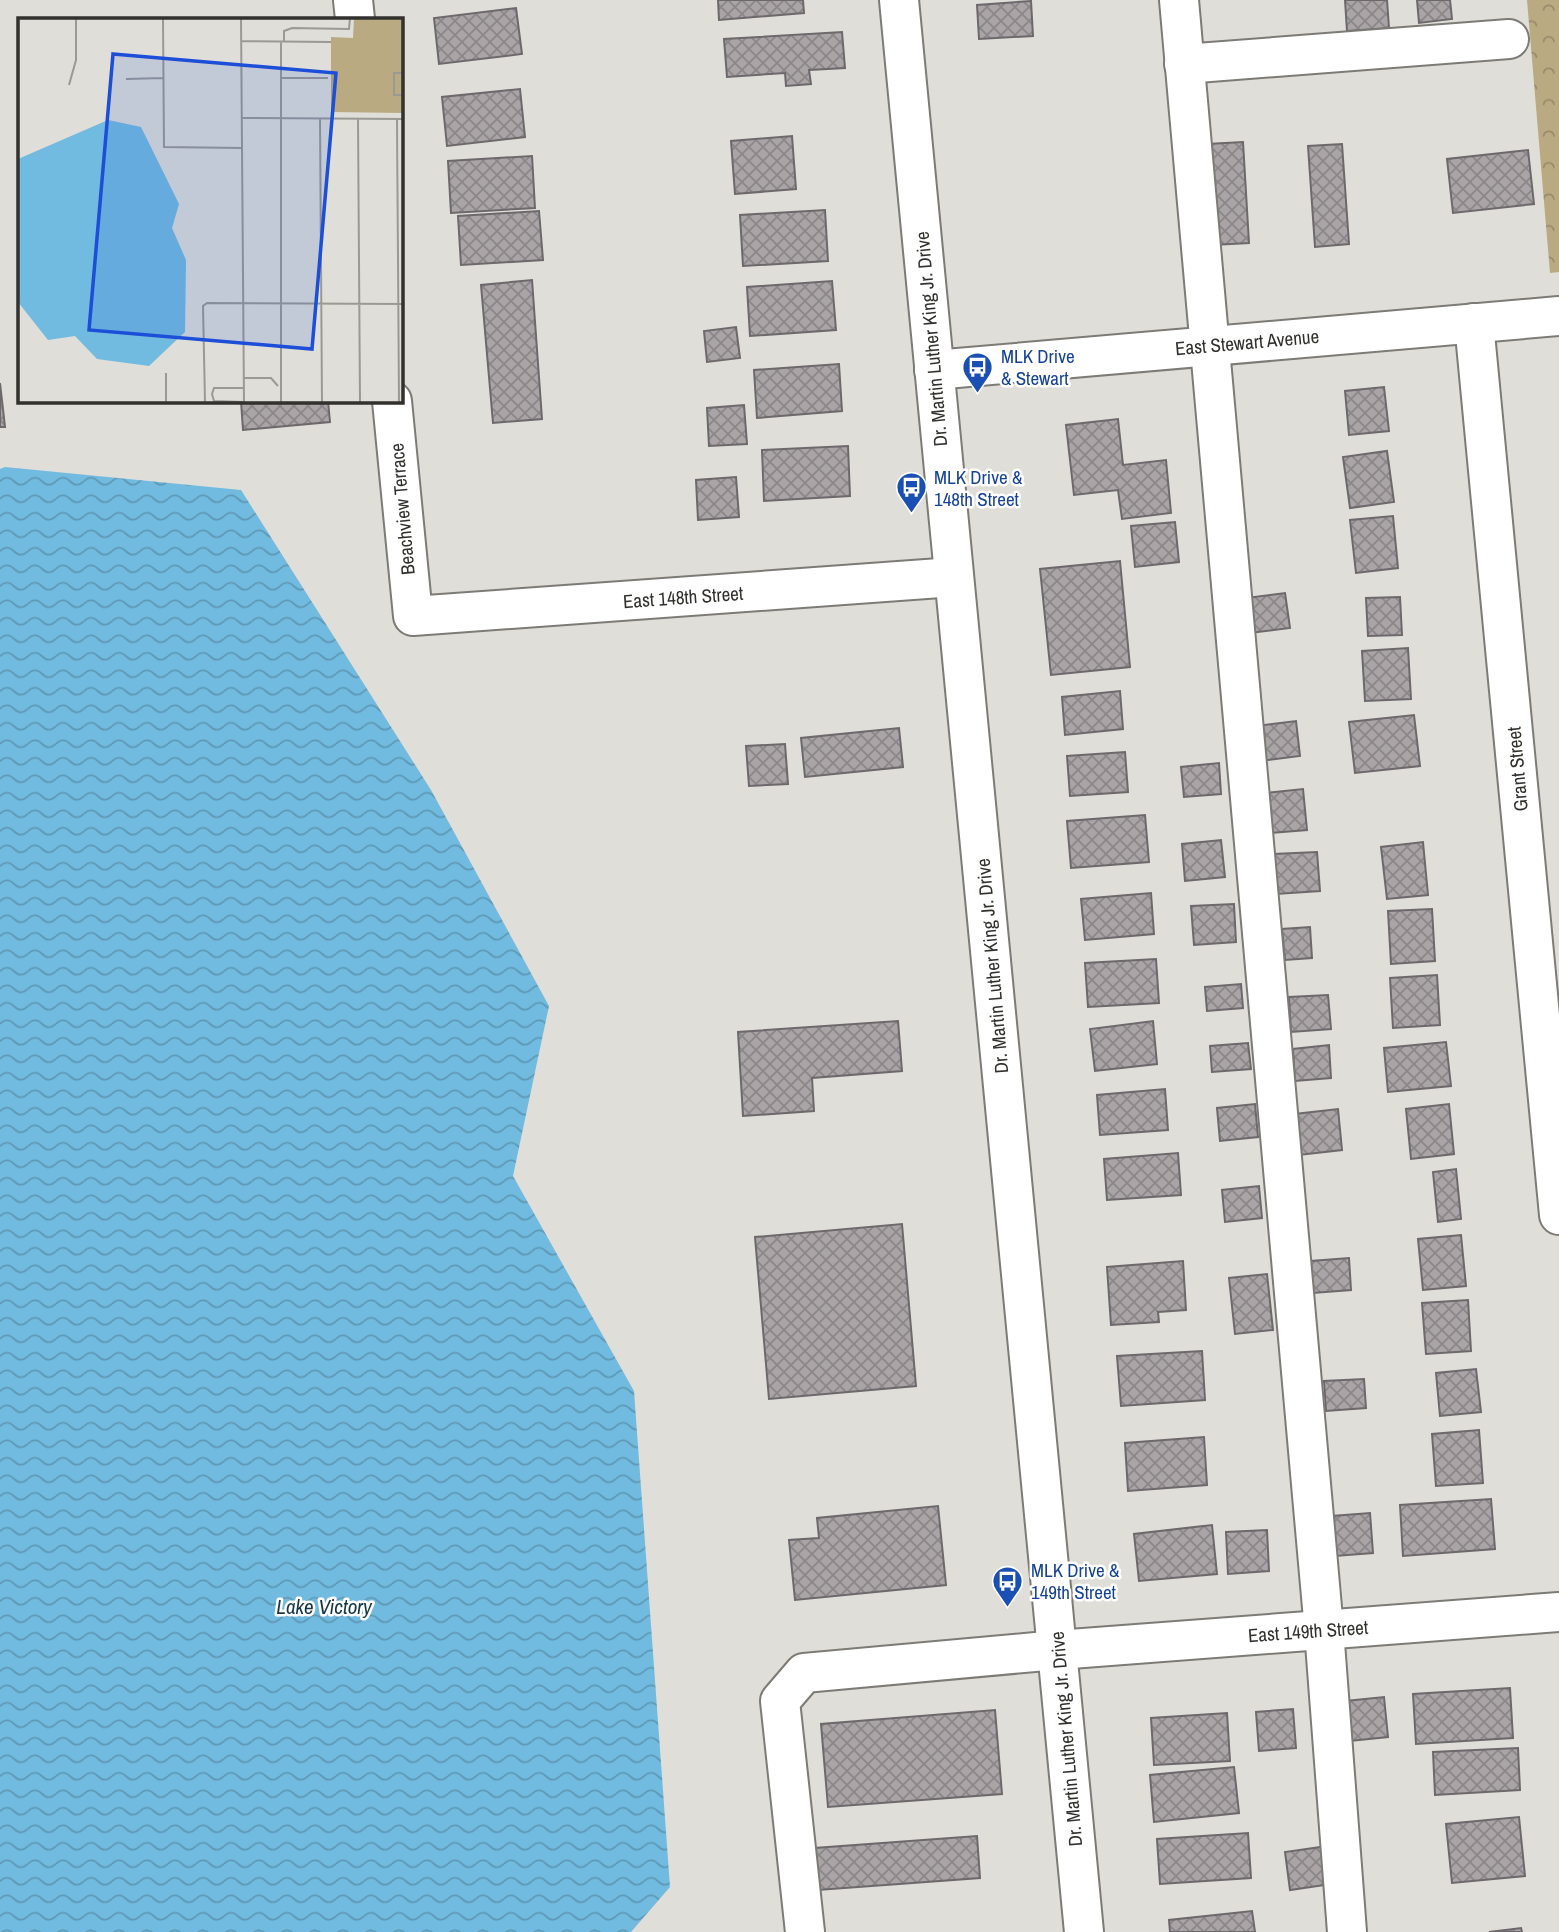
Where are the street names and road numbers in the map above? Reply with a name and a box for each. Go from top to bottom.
street label: Dr. Martin Luther King Jr. Drive [909,230,953,448]
street label: East Stewart Avenue [1174,323,1320,361]
street label: Beachview Terrace [383,442,421,576]
street label: East 148th Street [622,580,745,614]
street label: Grant Street [1500,725,1534,812]
street label: Dr. Martin Luther King Jr. Drive [970,857,1014,1075]
street label: East 149th Street [1247,1614,1370,1648]
street label: Dr. Martin Luther King Jr. Drive [1044,1630,1088,1848]

